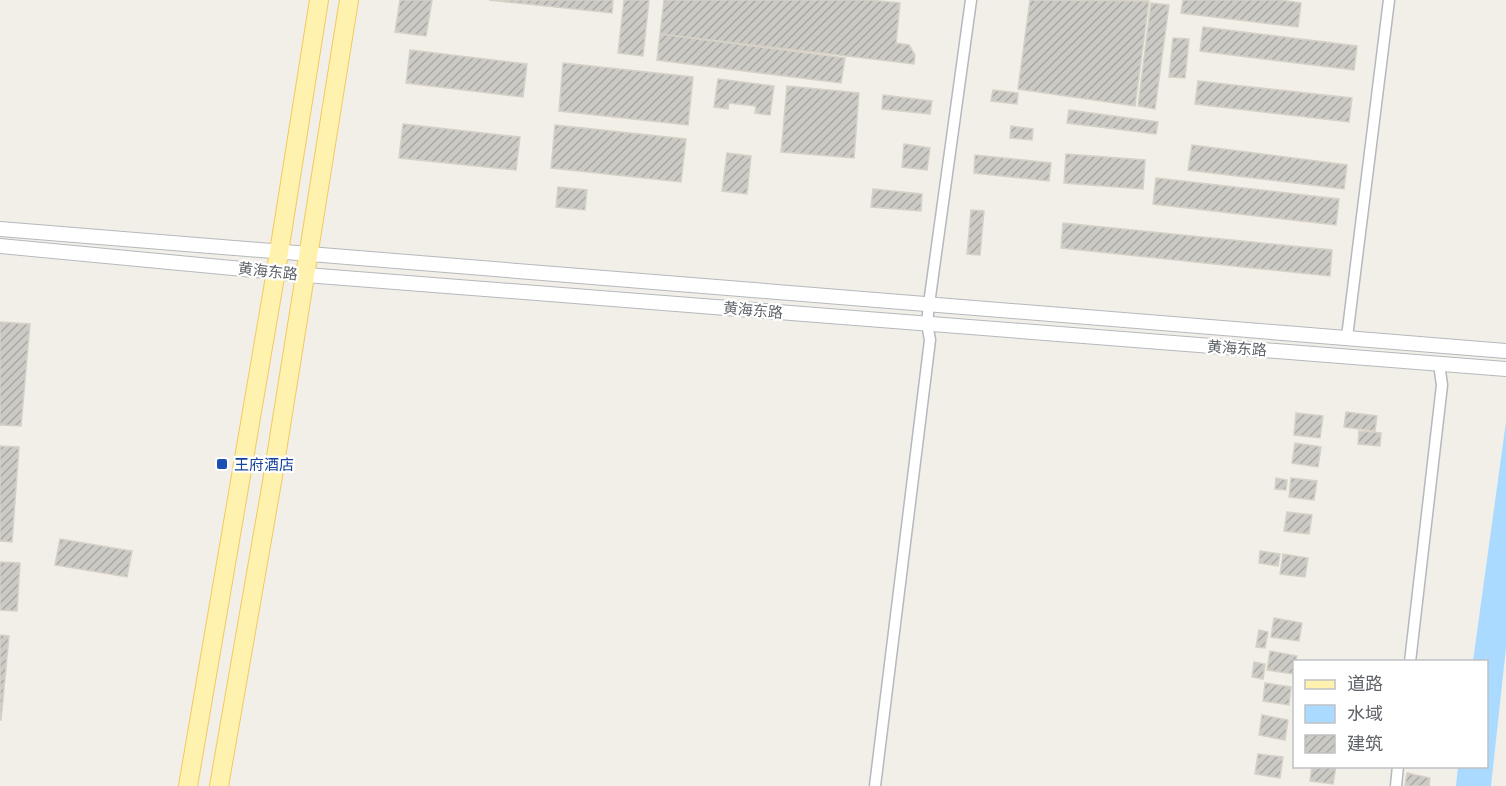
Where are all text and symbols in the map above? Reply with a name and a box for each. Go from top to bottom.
street label: 黄海东路 [237,259,299,283]
street label: 黄海东路 [722,299,784,321]
street label: 黄海东路 [1206,337,1268,359]
place label: 王府酒店 [234,456,294,473]
marker: 王府酒店 [215,457,229,471]
legend [1293,660,1488,768]
text: 道路 [1347,674,1383,694]
text: 水域 [1347,704,1383,724]
text: 建筑 [1347,734,1383,754]

